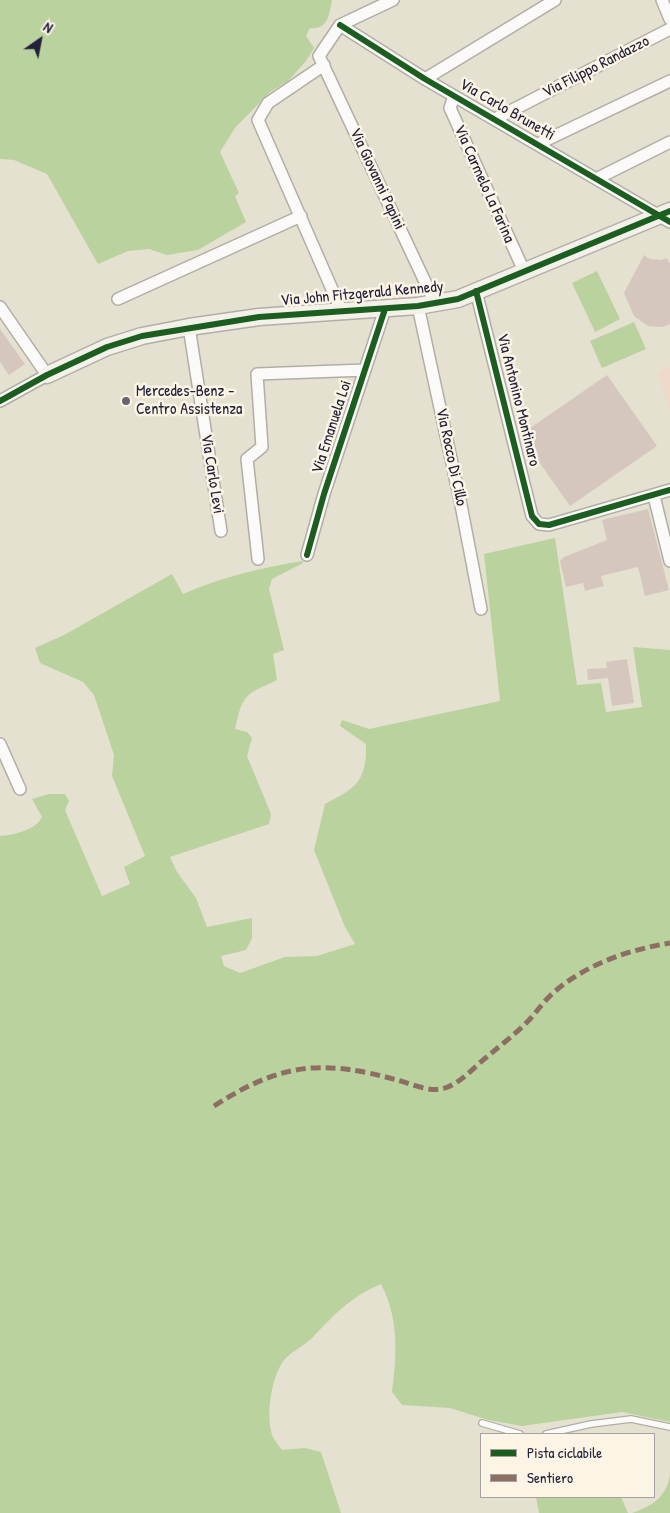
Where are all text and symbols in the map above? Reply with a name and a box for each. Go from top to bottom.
north arrow [15,15,65,65]
text: N [40,17,57,37]
street label: Via Filippo Randazzo [539,32,653,102]
street label: Via Carlo Brunetti [456,75,558,145]
street label: Via Carmelo La Farina [449,122,519,246]
street label: Via Giovanni Papini [345,125,409,233]
street label: Via John Fitzgerald Kennedy [280,277,444,311]
street label: Via Antonino Montinaro [492,332,544,468]
street label: Via Emanuela Loi [308,378,356,476]
place label: Mercedes-Benz - Centro Assistenza [136,382,242,420]
marker: Mercedes-Benz - Centro Assistenza [120,395,132,407]
street label: Via Rocco Di Cillo [431,406,471,508]
street label: Via Carlo Levi [196,433,228,515]
legend [480,1433,655,1498]
text: Pista ciclabile [527,1442,602,1463]
text: Sentiero [527,1467,573,1488]

